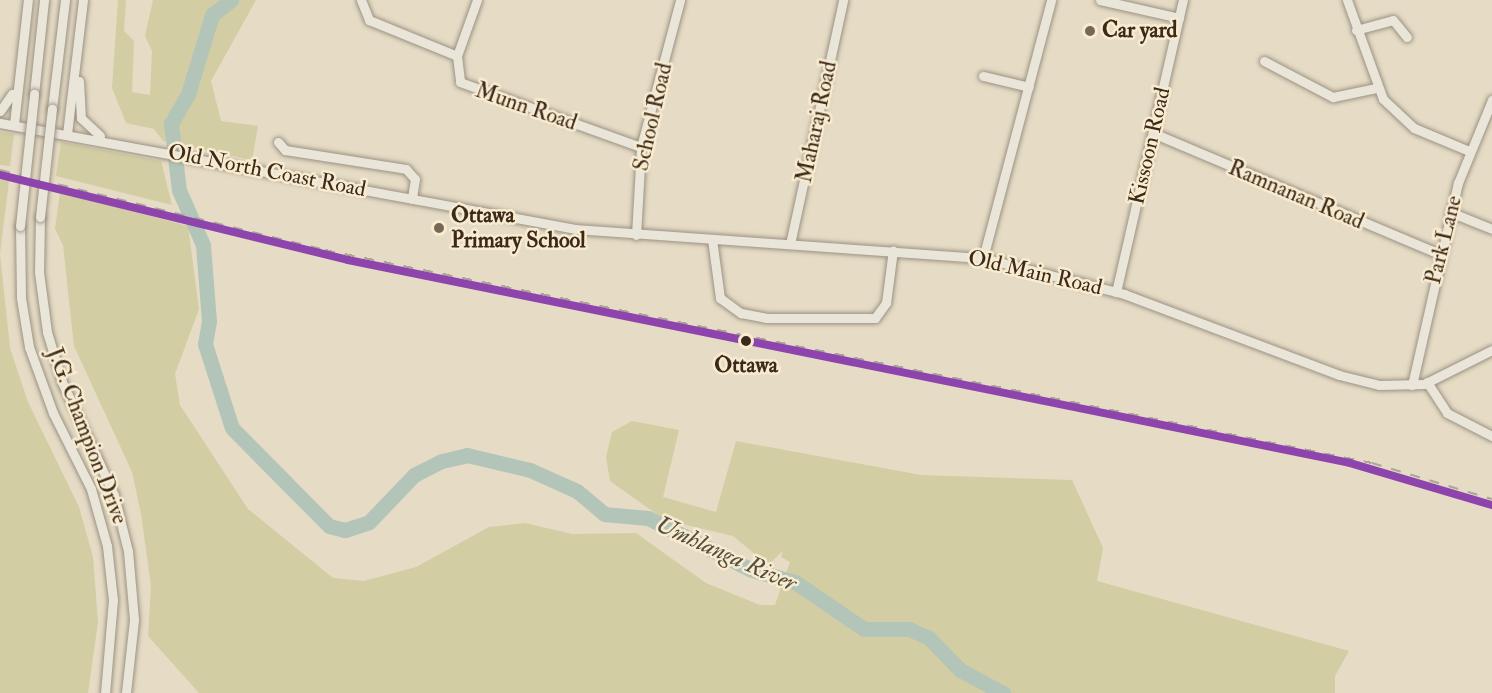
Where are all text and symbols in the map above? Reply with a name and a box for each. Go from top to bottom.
place label: Car yard [1102,18,1177,44]
marker: Car yard [1083,24,1097,38]
street label: Maharaj Road [791,59,843,185]
street label: School Road [628,60,678,174]
street label: Munn Road [472,77,580,137]
street label: Kissoon Road [1124,85,1176,207]
street label: Old North Coast Road [166,139,368,203]
street label: Ramnanan Road [1224,155,1368,235]
street label: Park Lane [1420,193,1468,287]
place label: Ottawa Primary School [451,202,586,254]
marker: Ottawa Primary School [432,221,446,235]
street label: Old Main Road [965,245,1105,301]
marker: Ottawa [737,332,755,350]
street label: J.G. Champion Drive [41,344,133,528]
place label: Ottawa [714,353,778,379]
water label: Umhlanga River [651,510,801,598]

